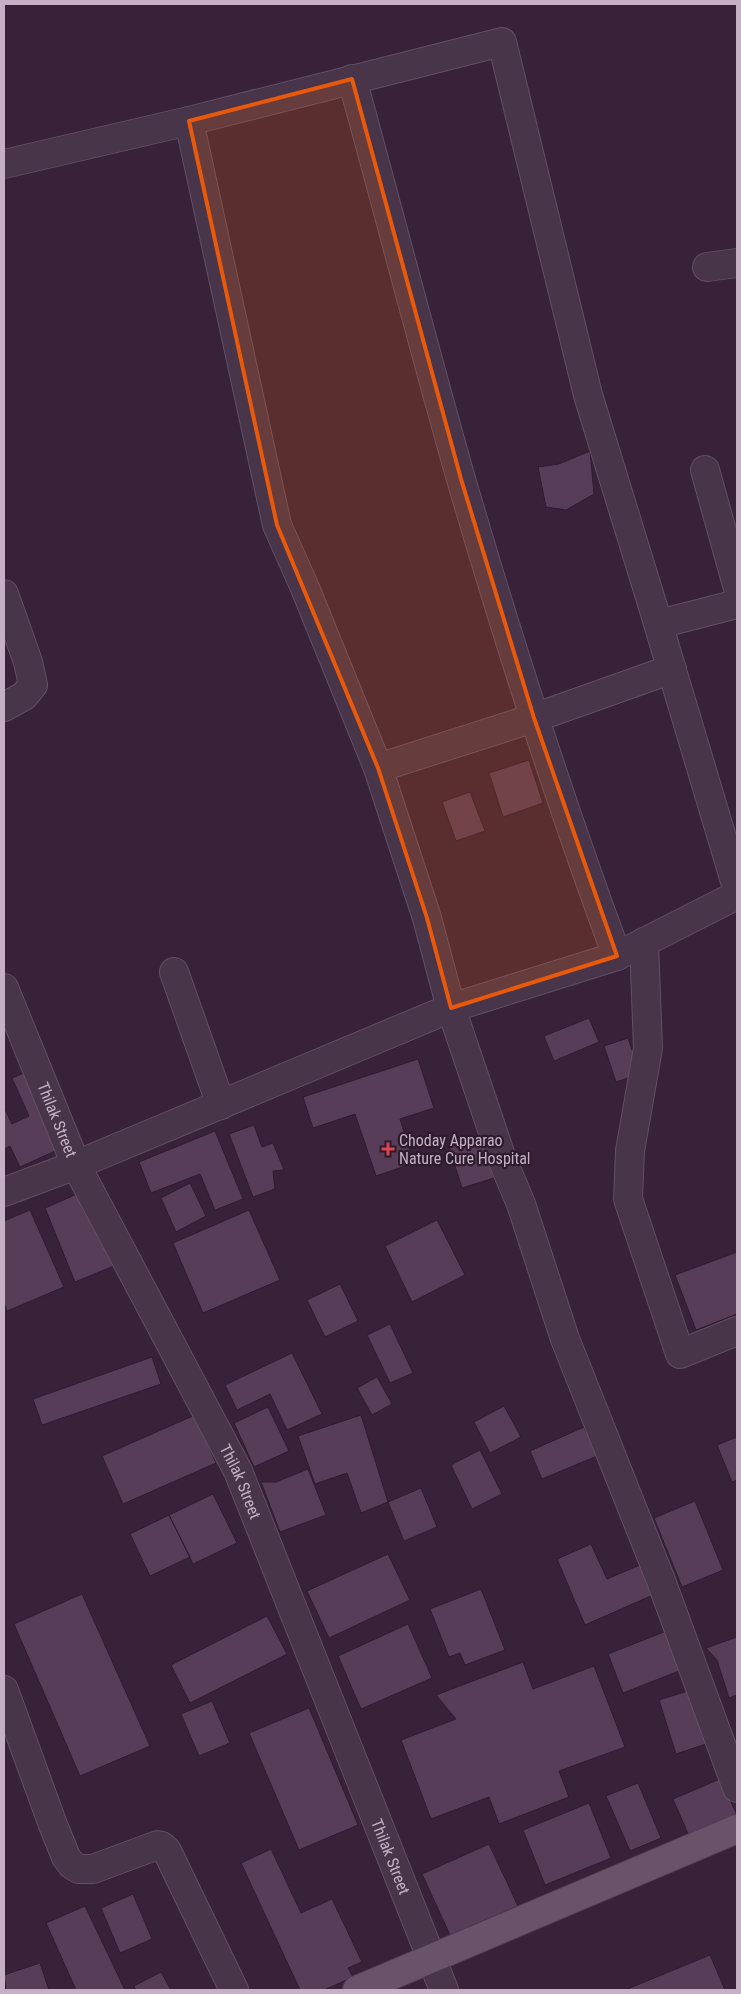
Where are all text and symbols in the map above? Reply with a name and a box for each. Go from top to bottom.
street label: Thilak Street [33,1079,81,1160]
place label: Choday Apparao Nature Cure Hospital [399,1131,531,1168]
marker: Choday Apparao Nature Cure Hospital [381,1142,395,1156]
street label: Thilak Street [216,1441,265,1522]
street label: Thilak Street [367,1816,414,1897]

